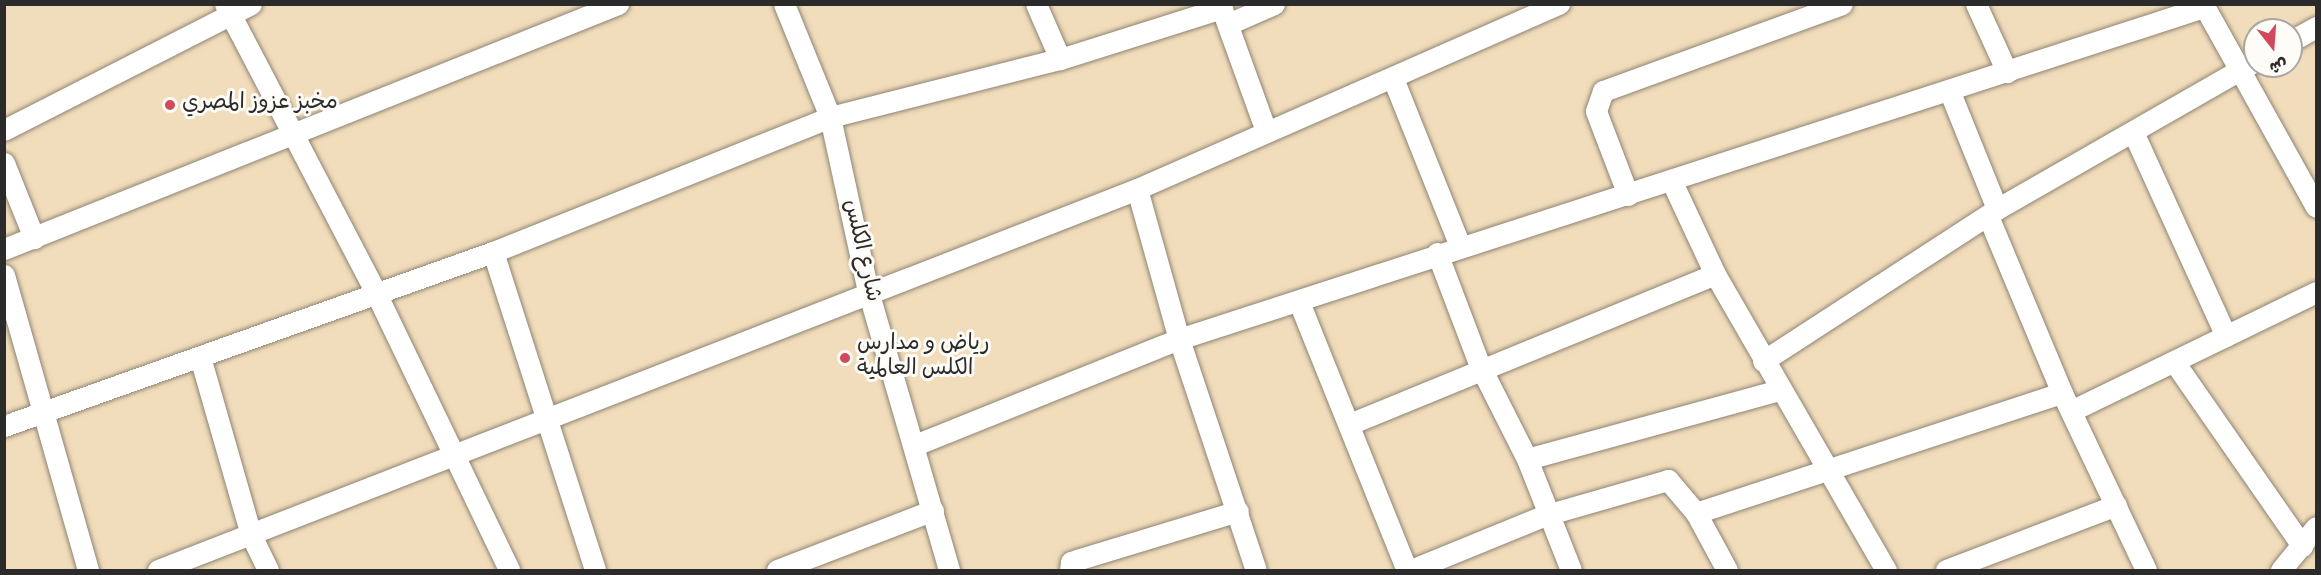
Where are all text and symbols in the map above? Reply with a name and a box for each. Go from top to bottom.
north arrow [2243,18,2303,78]
text: ش [2267,52,2289,75]
place label: مخبز عزوز المصري [182,92,338,118]
marker: مخبز عزوز المصري [163,98,177,112]
street label: شارع الكلس [835,197,885,305]
place label: رياض و مدارس الكلس العالمية [857,332,990,384]
marker: رياض و مدارس الكلس العالمية [838,351,852,365]

